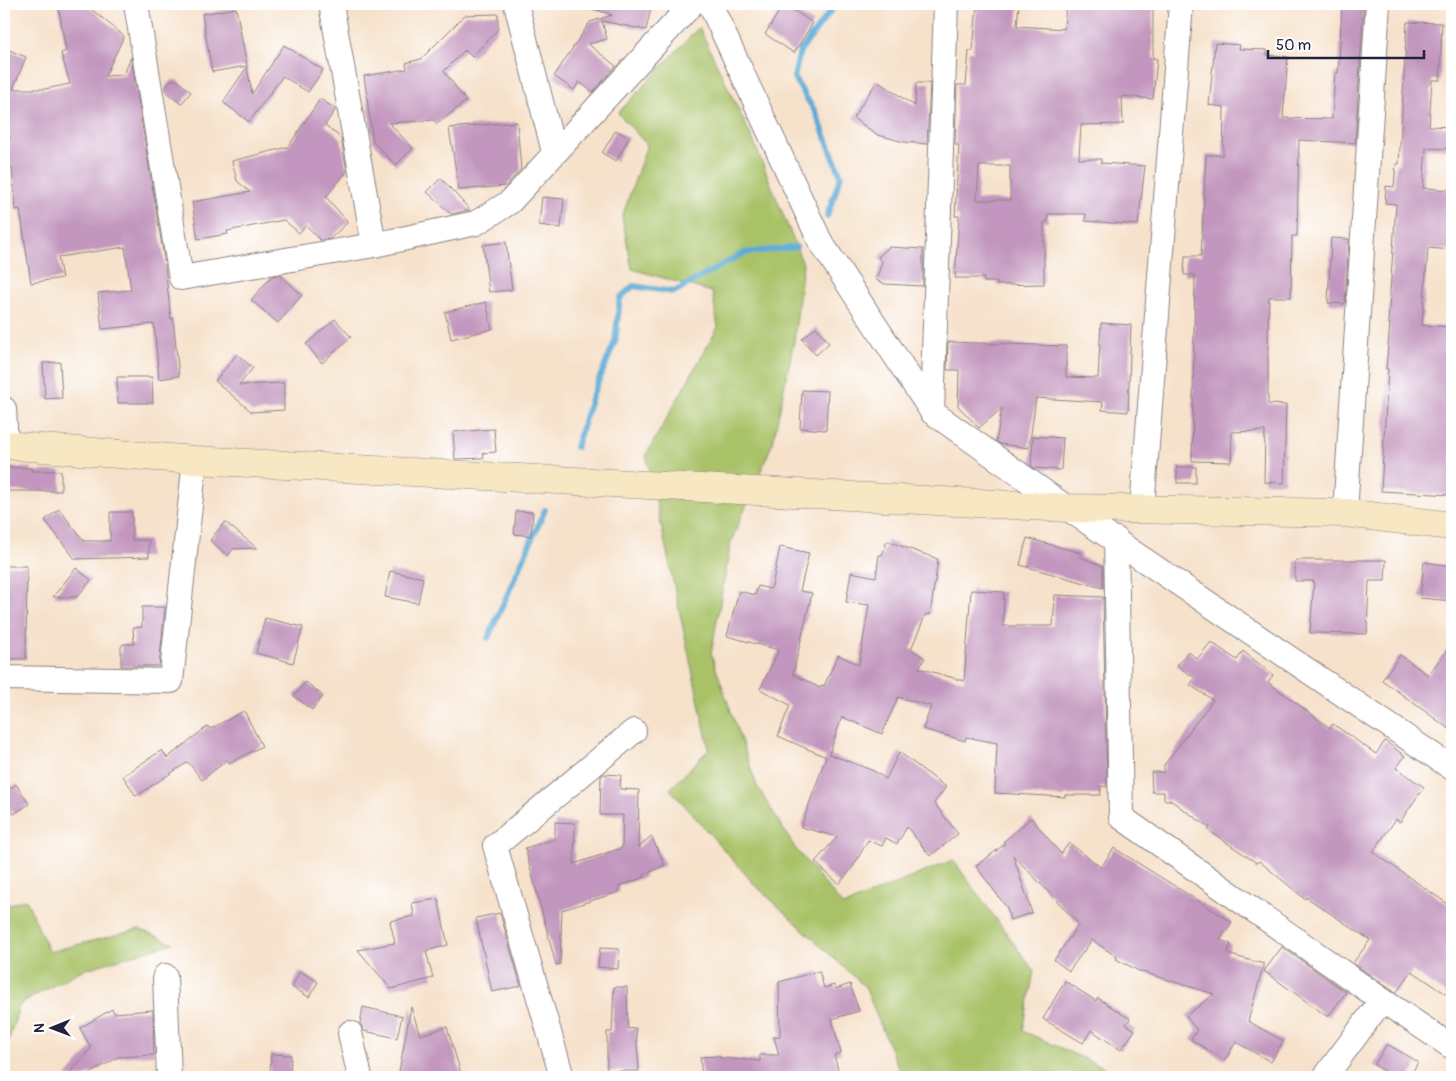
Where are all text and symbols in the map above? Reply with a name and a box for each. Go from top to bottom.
scale bar [1268,28,1425,60]
text: 50 m [1276,36,1311,55]
north arrow [28,1004,78,1054]
text: N [31,1023,48,1033]

